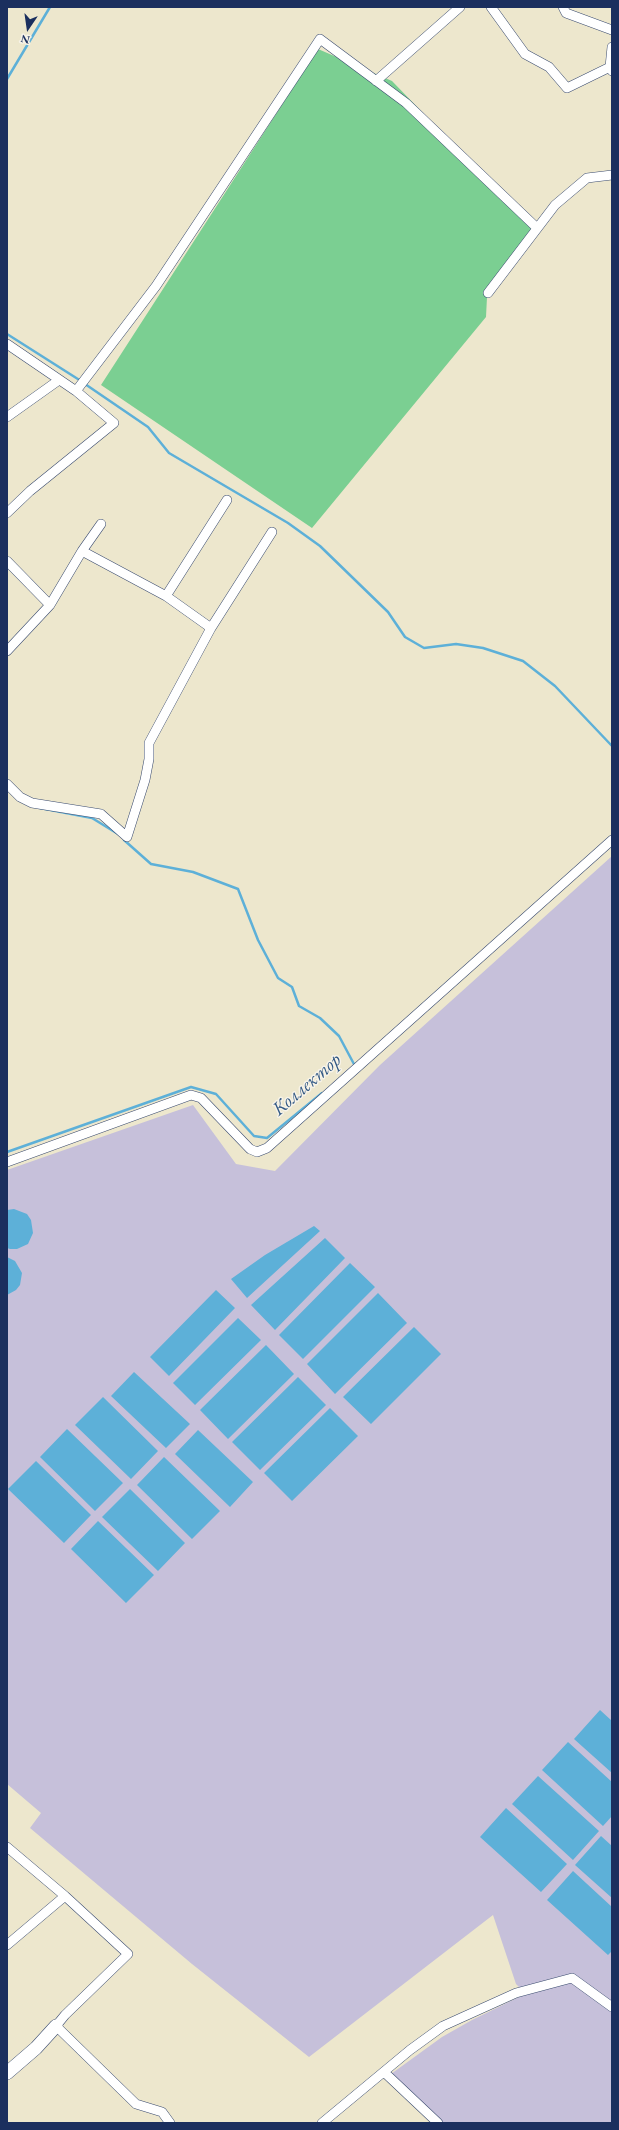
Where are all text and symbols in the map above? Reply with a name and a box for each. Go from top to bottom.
north arrow [8,8,48,48]
text: N [19,32,31,48]
water label: Коллектор [268,1049,346,1121]

